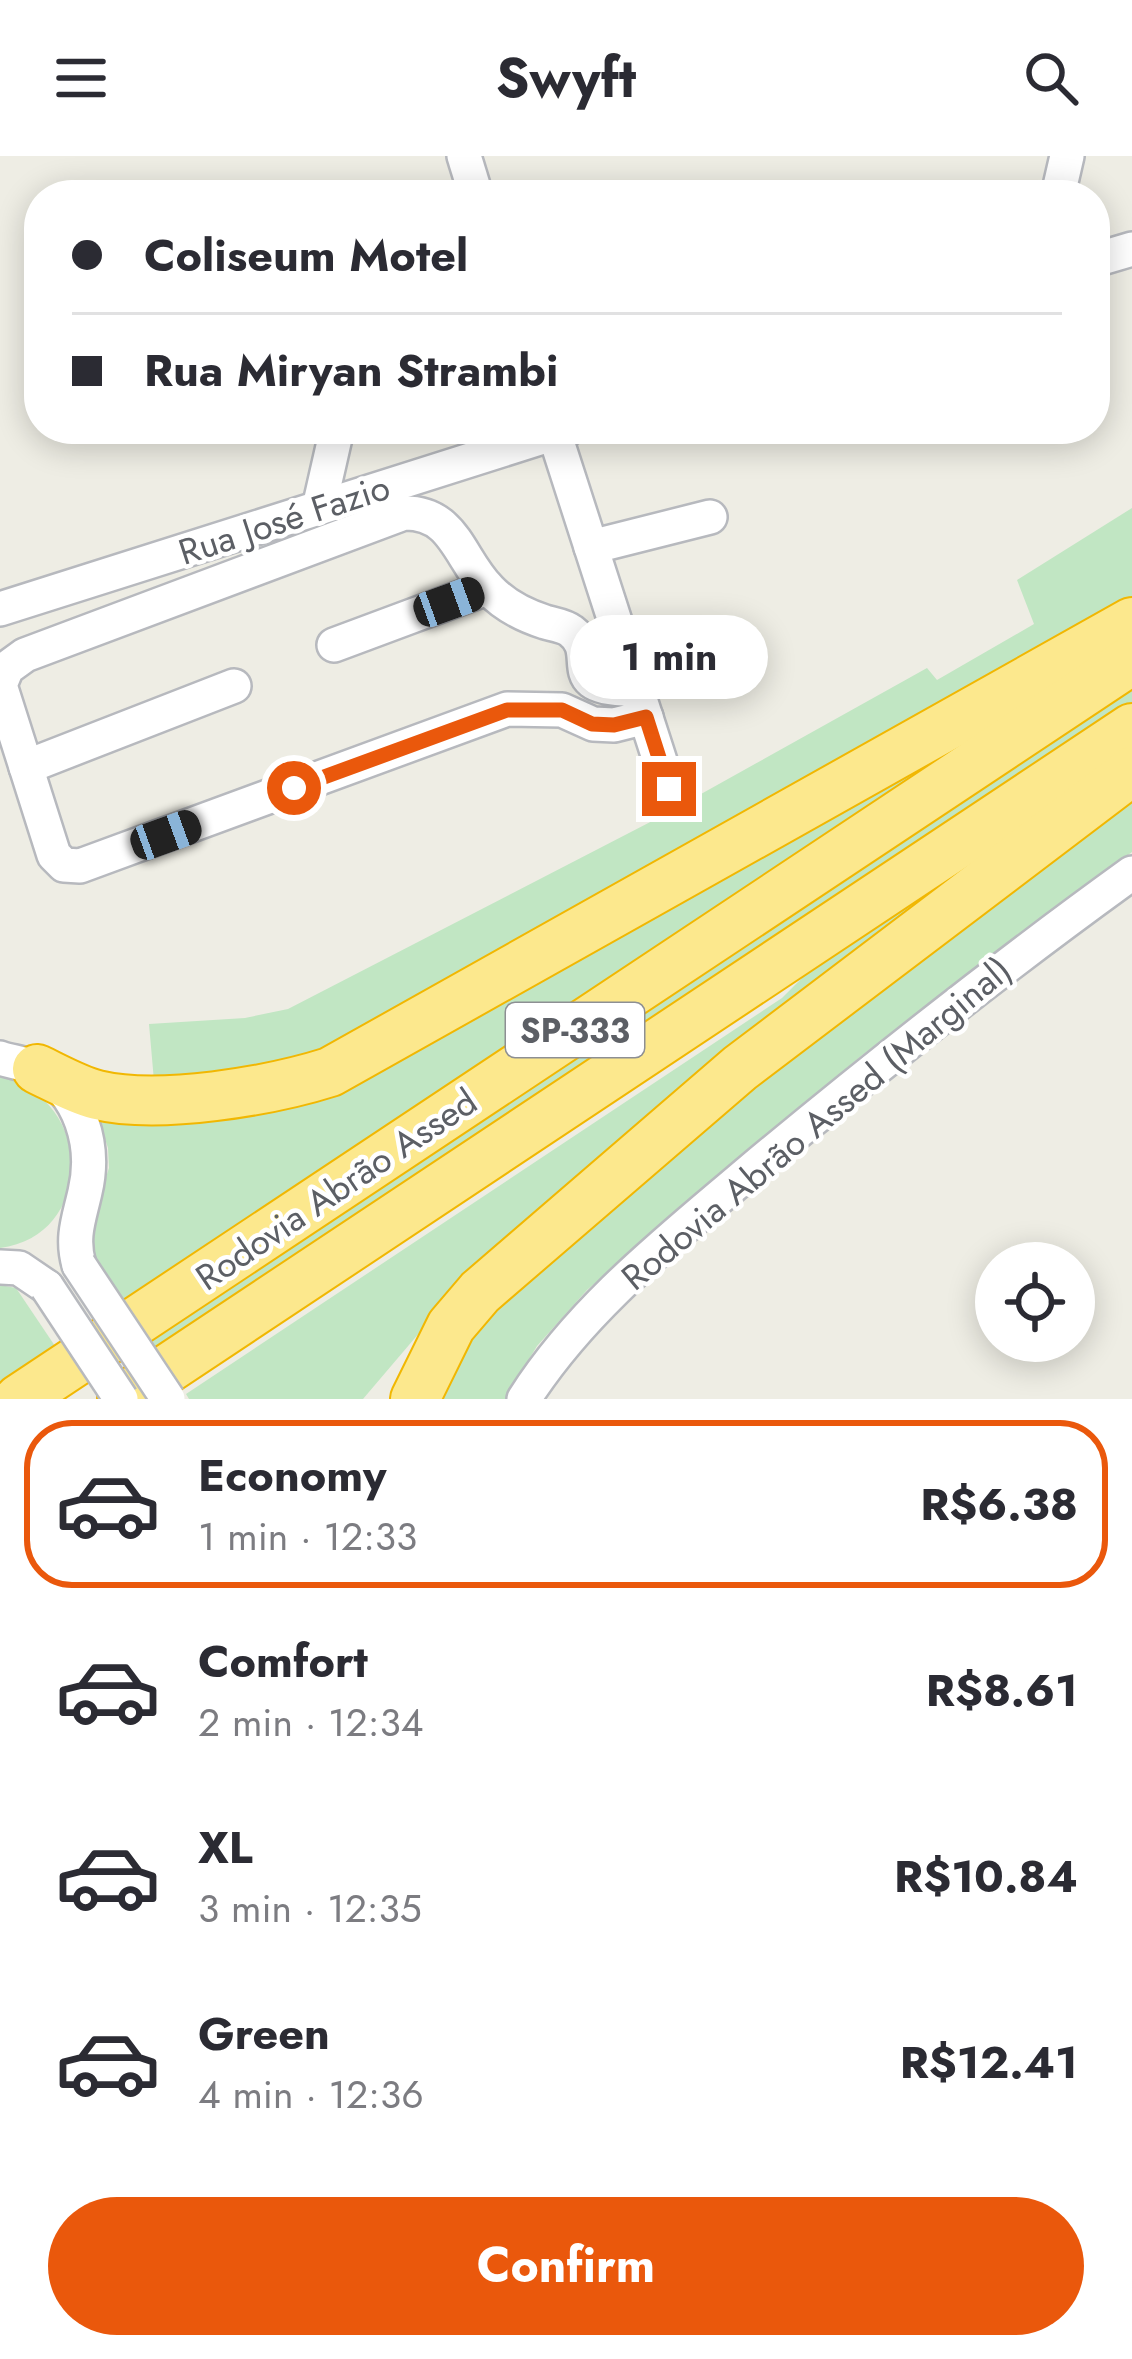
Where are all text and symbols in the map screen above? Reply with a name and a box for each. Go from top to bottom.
text: Swyft [496,39,636,117]
icon: menu [48,45,114,111]
icon: search [1018,45,1084,111]
text: Coliseum Motel [144,223,468,288]
text: Rua Miryan Strambi [144,338,558,403]
street label: Rua José Fazio [172,460,396,578]
car [409,573,489,631]
callout: 1 min [570,615,768,699]
text: 1 min [621,628,717,685]
route start [267,761,321,815]
route end [642,762,696,816]
car [126,806,206,864]
street label: Rodovia Abrão Assed (Marginal) [610,944,1022,1302]
road number: SP-333 [506,1003,644,1057]
street label: Rodovia Abrão Assed [185,1075,487,1303]
map controls [975,1242,1095,1362]
button: locate [975,1242,1095,1362]
text: Economy [198,1443,386,1508]
icon: car [54,1450,162,1558]
text: R$6.38 [920,1472,1078,1537]
text: 1 min · 12:33 [198,1508,417,1565]
text: Comfort [198,1629,368,1694]
icon: car [54,1636,162,1744]
text: R$8.61 [926,1658,1078,1723]
text: 2 min · 12:34 [198,1694,424,1751]
text: XL [198,1815,253,1880]
icon: car [54,1822,162,1930]
text: R$10.84 [894,1844,1078,1909]
text: 3 min · 12:35 [198,1880,422,1937]
text: Green [198,2001,330,2066]
icon: car [54,2008,162,2116]
text: R$12.41 [900,2030,1078,2095]
text: 4 min · 12:36 [198,2066,424,2123]
button: Confirm [48,2197,1084,2335]

